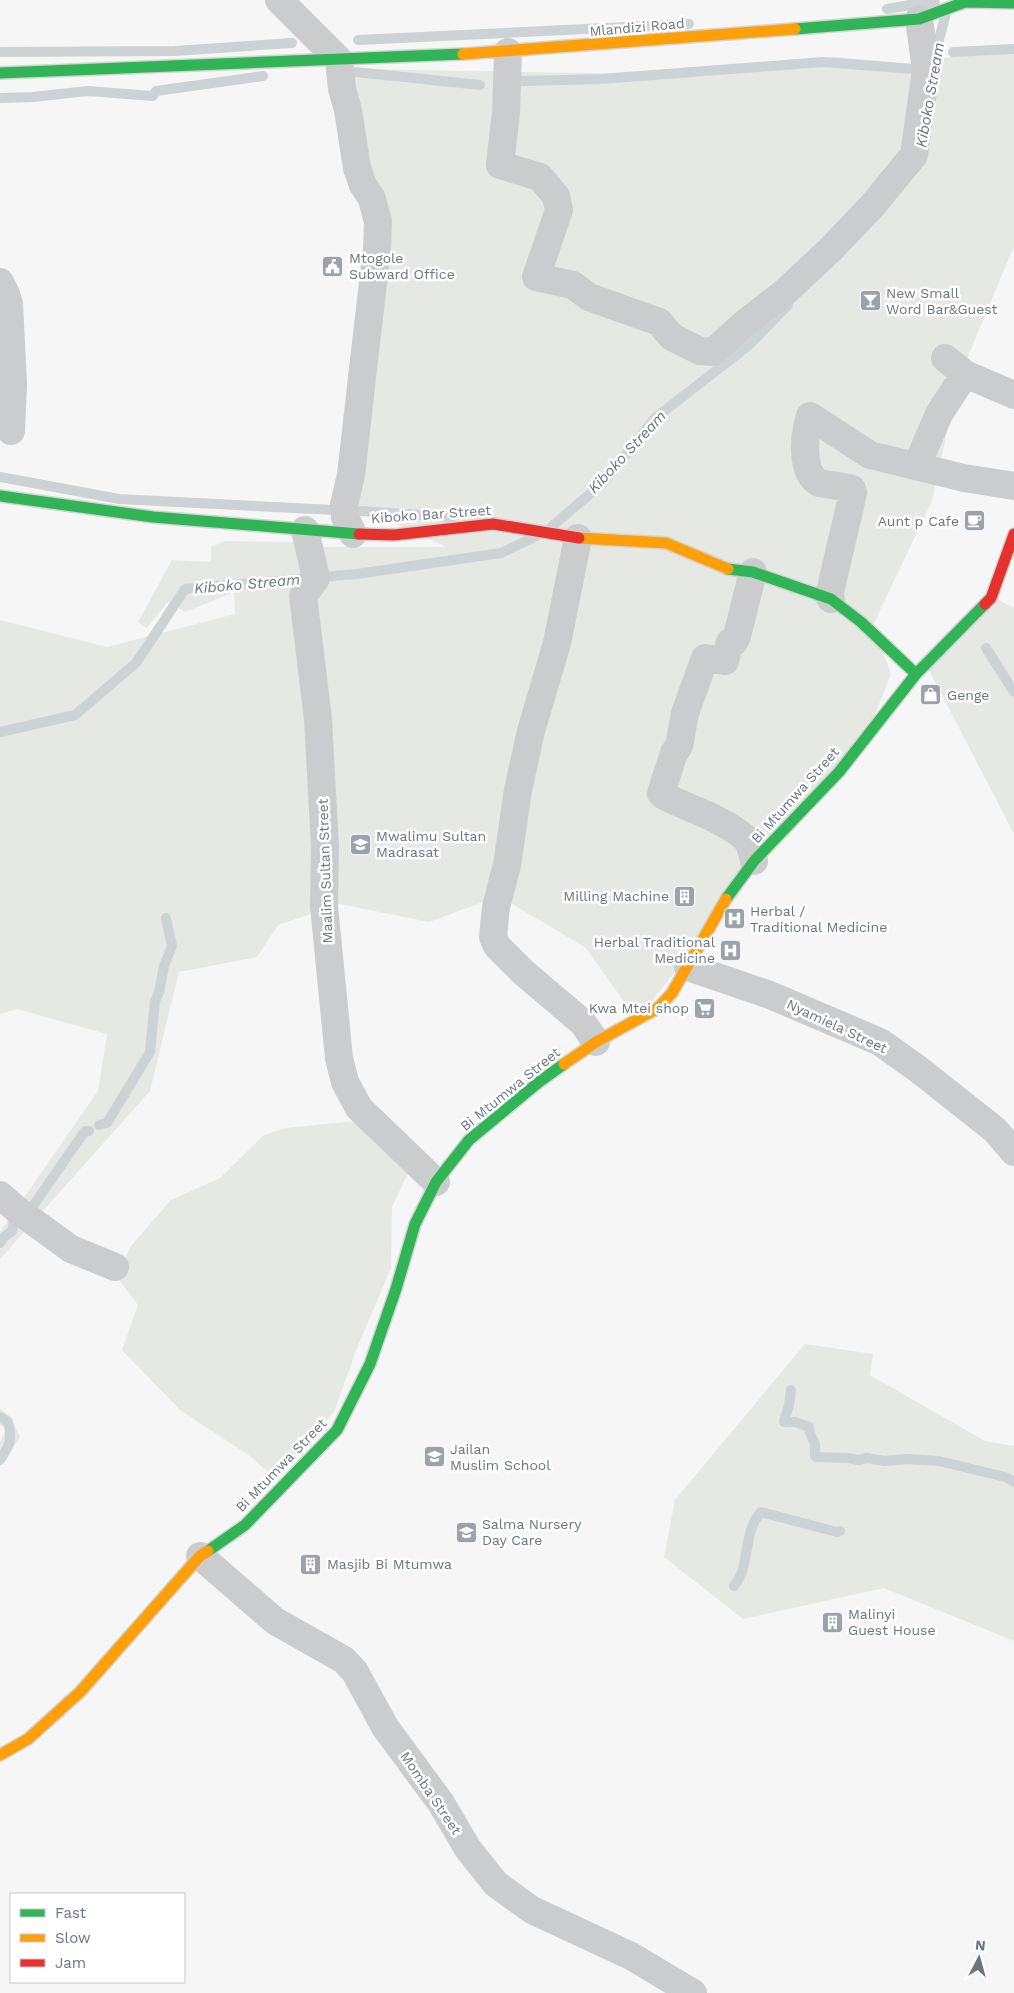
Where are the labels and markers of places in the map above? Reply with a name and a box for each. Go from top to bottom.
place label: Mtogole Subward Office [349,250,455,282]
public building icon: Mtogole Subward Office [321,254,345,278]
place label: New Small Word Bar&Guest [886,285,998,317]
bar icon: New Small Word Bar&Guest [858,289,882,313]
cafe icon: Aunt p Cafe [963,509,987,533]
place label: Aunt p Cafe [878,513,959,529]
shop icon: Genge [919,683,943,707]
place label: Genge [947,687,989,703]
place label: Mwalimu Sultan Madrasat [376,828,486,860]
school or university icon: Mwalimu Sultan Madrasat [348,832,372,856]
building icon: Milling Machine [673,884,697,908]
place label: Milling Machine [563,888,669,904]
place label: Herbal / Traditional Medicine [750,903,887,935]
hospital icon: Herbal / Traditional Medicine [722,907,746,931]
place label: Herbal Traditional Medicine [594,934,716,966]
hospital icon: Herbal Traditional Medicine [719,938,743,962]
supermarket icon: Kwa Mtei shop [693,996,717,1020]
place label: Kwa Mtei shop [589,1000,689,1016]
place label: Jailan Muslim School [450,1441,551,1473]
school or university icon: Jailan Muslim School [422,1445,446,1469]
place label: Salma Nursery Day Care [482,1516,582,1548]
school or university icon: Salma Nursery Day Care [454,1520,478,1544]
building icon: Masjib Bi Mtumwa [299,1552,323,1576]
place label: Masjib Bi Mtumwa [327,1556,452,1572]
place label: Malinyi Guest House [848,1606,936,1638]
building icon: Malinyi Guest House [820,1610,844,1634]

